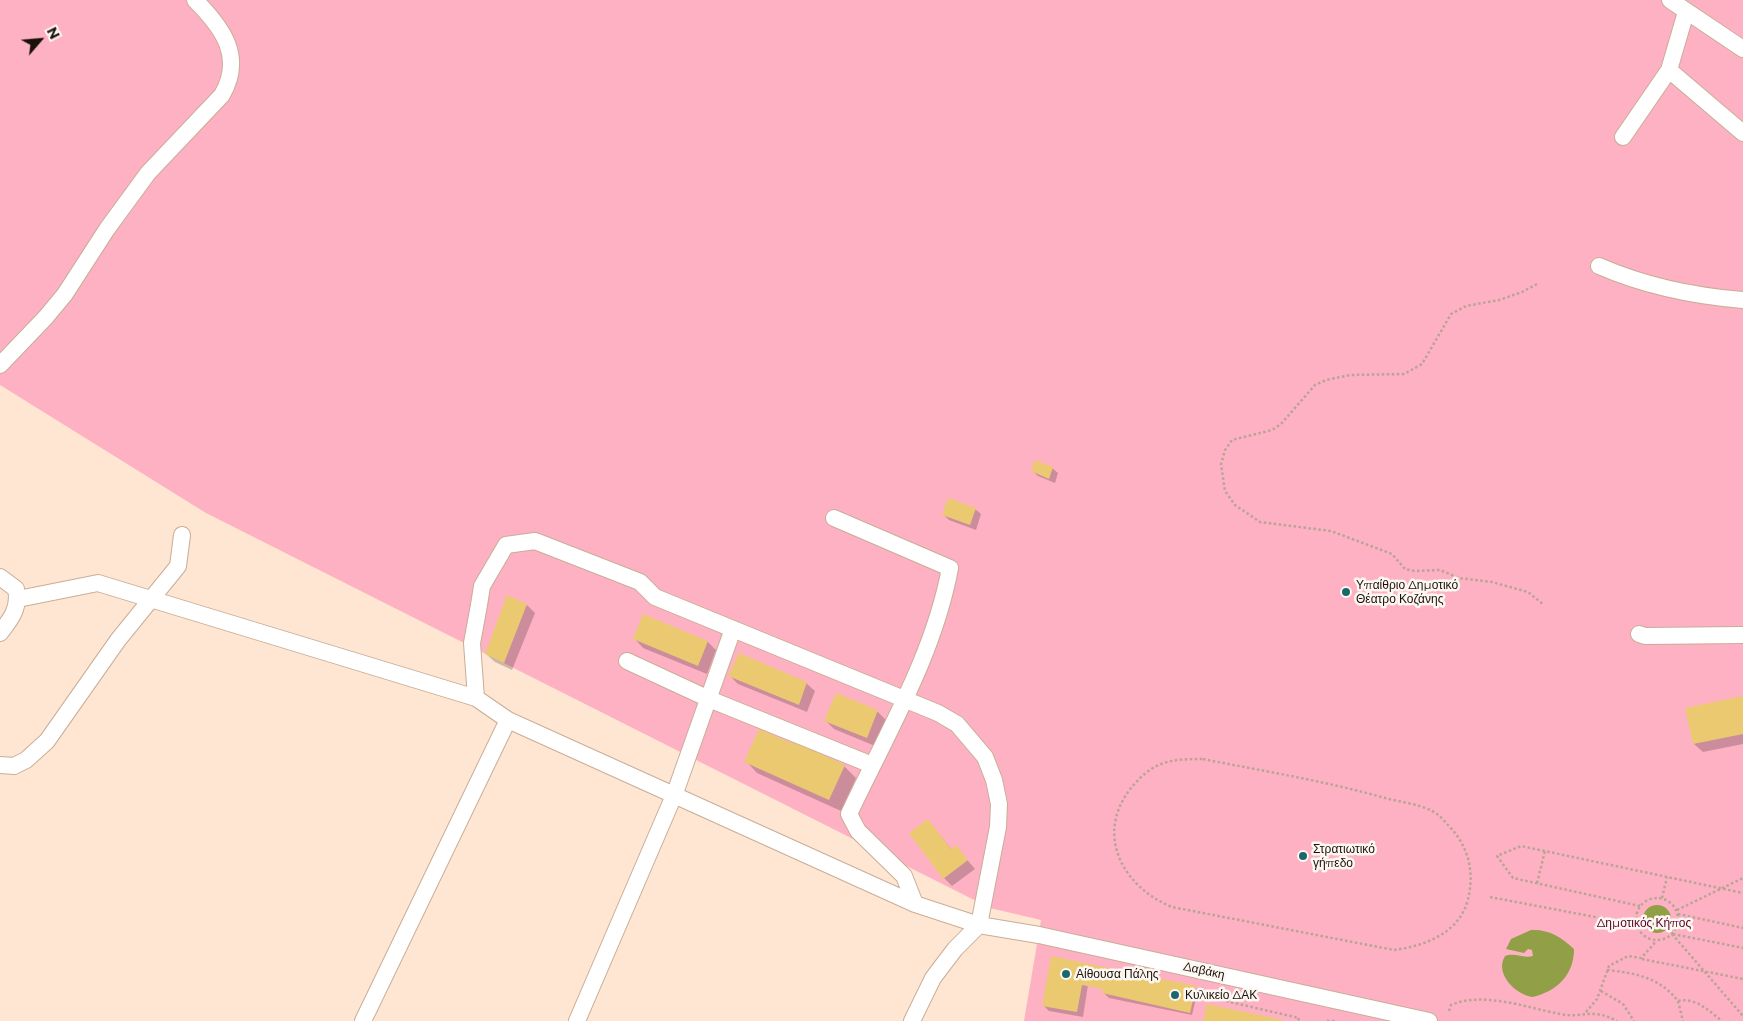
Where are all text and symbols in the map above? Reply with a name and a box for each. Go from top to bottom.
north arrow [15,15,65,65]
text: N [43,24,64,42]
place label: Υπαίθριο Δημοτικό Θέατρο Κοζάνης [1356,578,1458,606]
marker: Υπαίθριο Δημοτικό Θέατρο Κοζάνης [1340,586,1352,598]
place label: Στρατιωτικό γήπεδο [1313,842,1375,870]
marker: Στρατιωτικό γήπεδο [1297,850,1309,862]
park label: Δημοτικός Κήπος [1597,916,1691,930]
street label: Δαβάκη [1182,960,1226,982]
place label: Αίθουσα Πάλης [1076,967,1159,981]
marker: Αίθουσα Πάλης [1060,968,1072,980]
place label: Κυλικείο ΔΑΚ [1185,988,1257,1002]
marker: Κυλικείο ΔΑΚ [1169,989,1181,1001]

